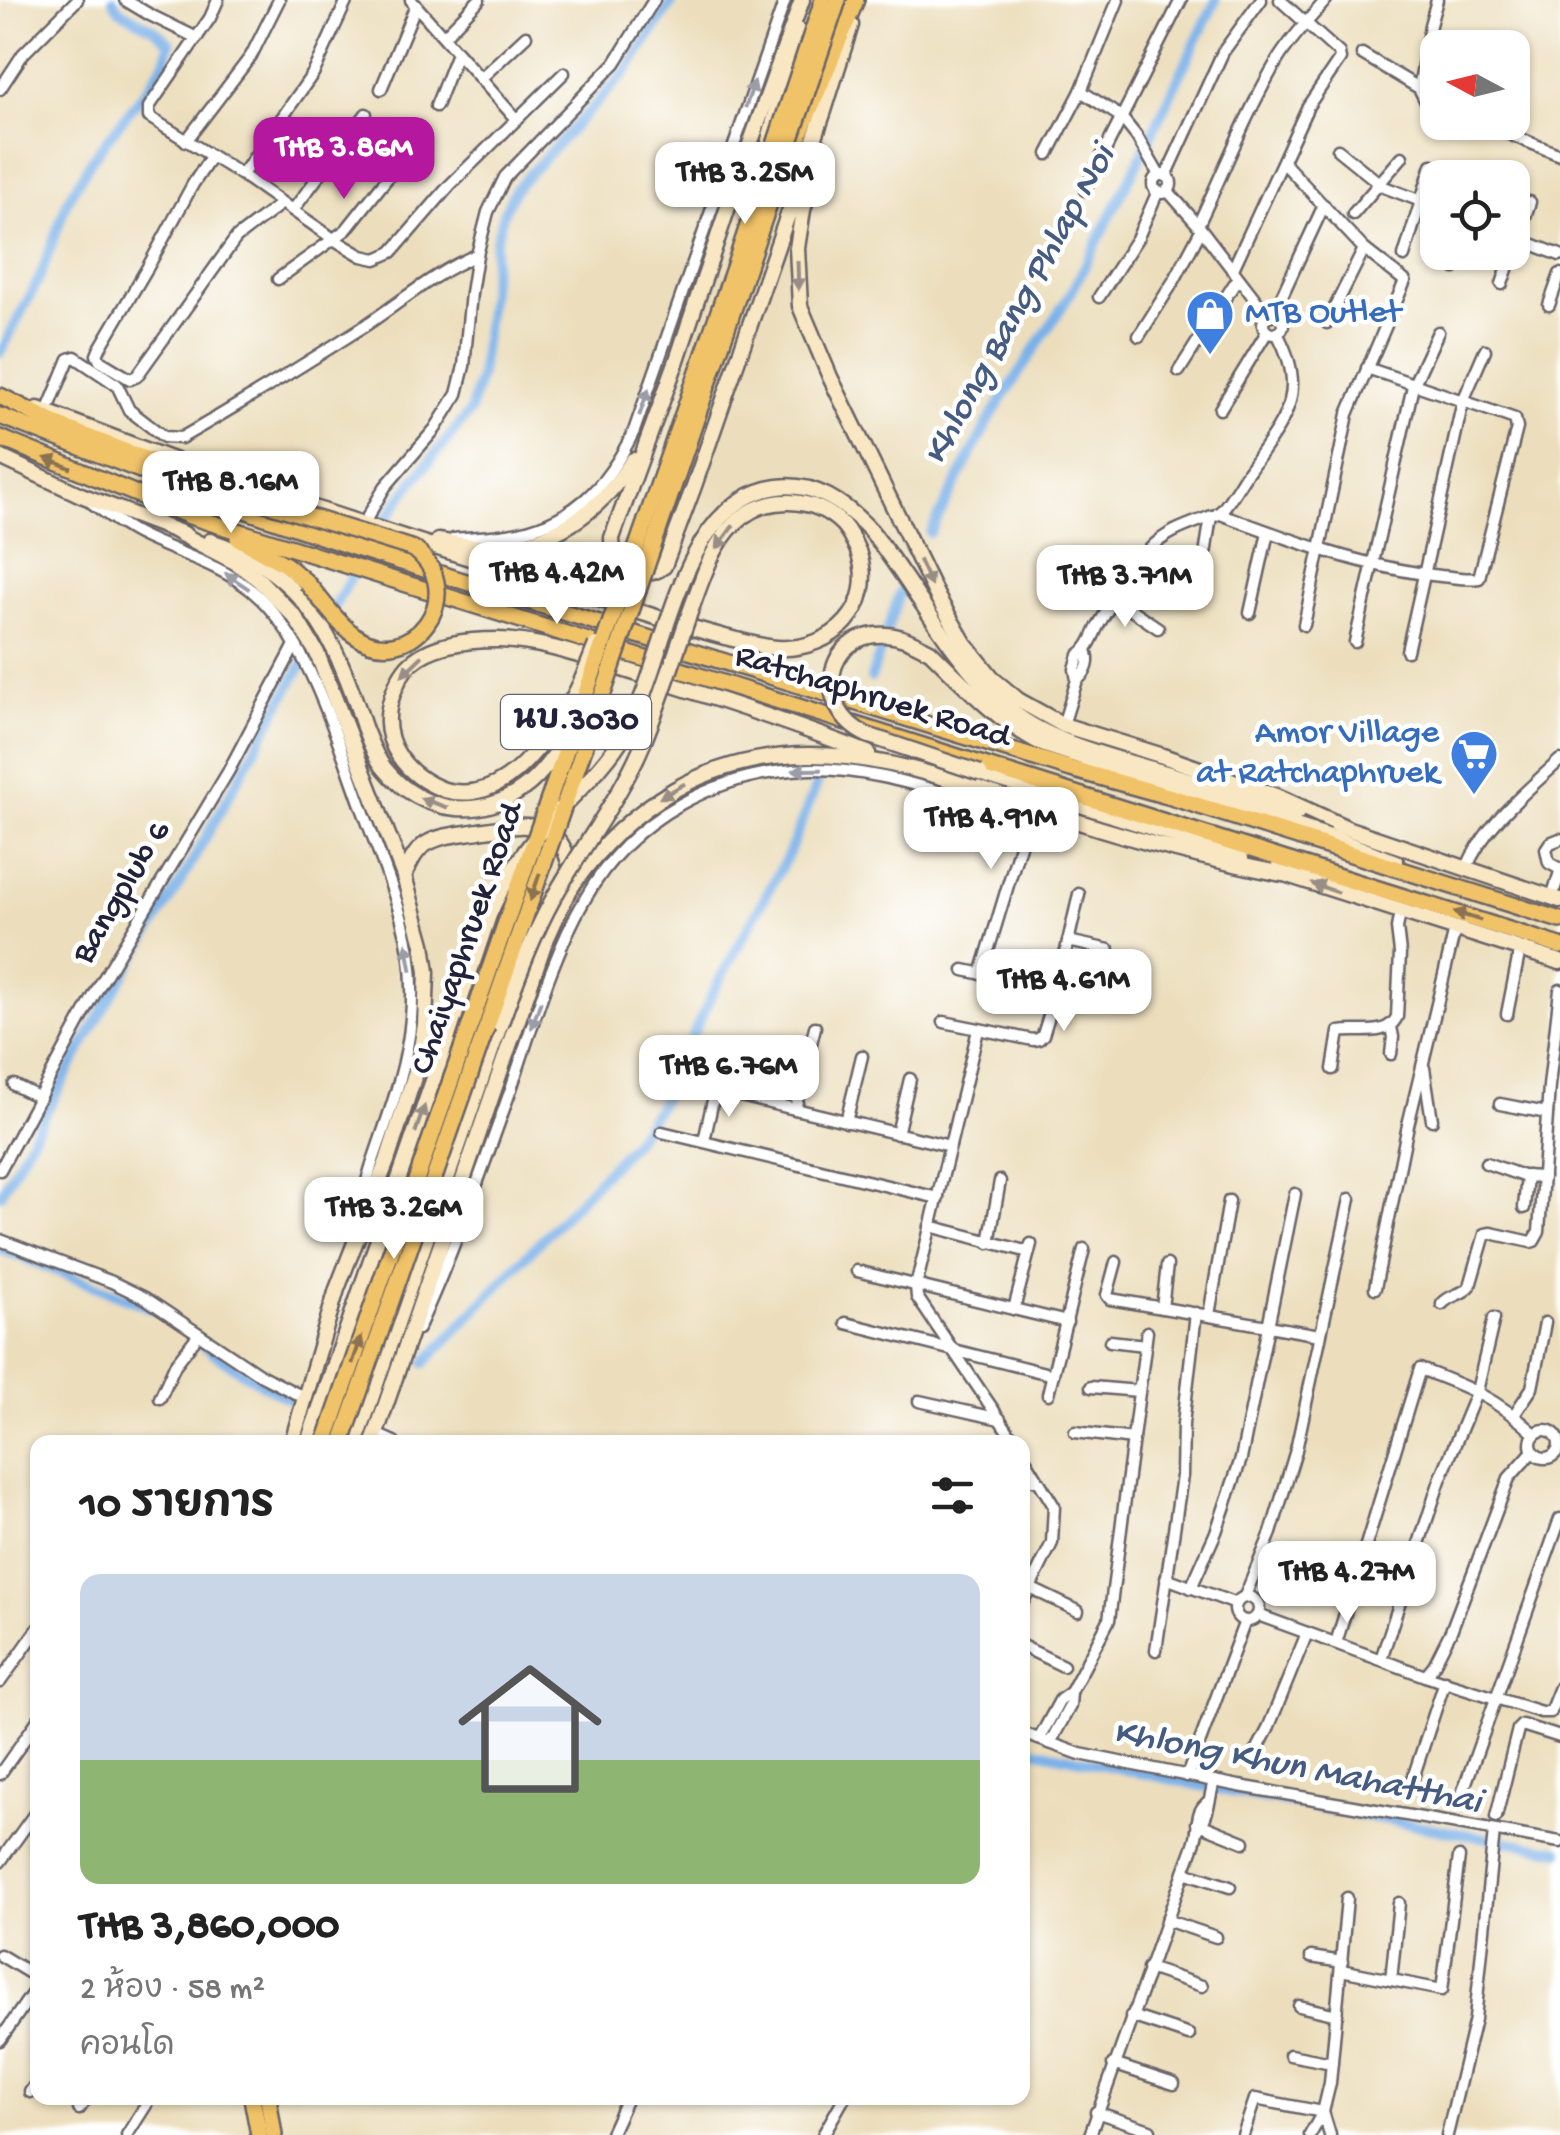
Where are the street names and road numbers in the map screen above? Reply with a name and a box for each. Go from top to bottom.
street label: Ratchaphruek Road [730,637,1017,760]
road number: นบ.3030 [501,695,651,749]
street label: Chaiyaphruek Road [403,795,536,1080]
street label: Bangplub 6 [64,814,182,973]

